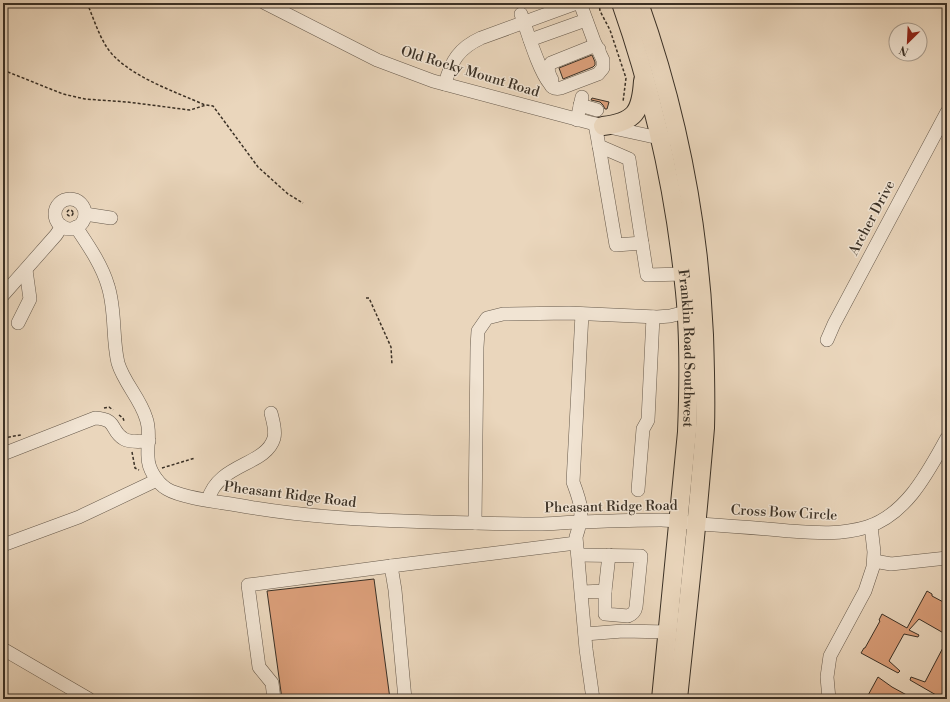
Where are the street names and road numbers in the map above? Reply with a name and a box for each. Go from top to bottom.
street label: Old Rocky Mount Road [398,42,542,102]
street label: Archer Drive [844,177,899,260]
street label: Franklin Road Southwest [674,268,698,428]
street label: Pheasant Ridge Road [223,478,357,512]
street label: Pheasant Ridge Road [544,497,678,517]
street label: Cross Bow Circle [730,501,838,525]

